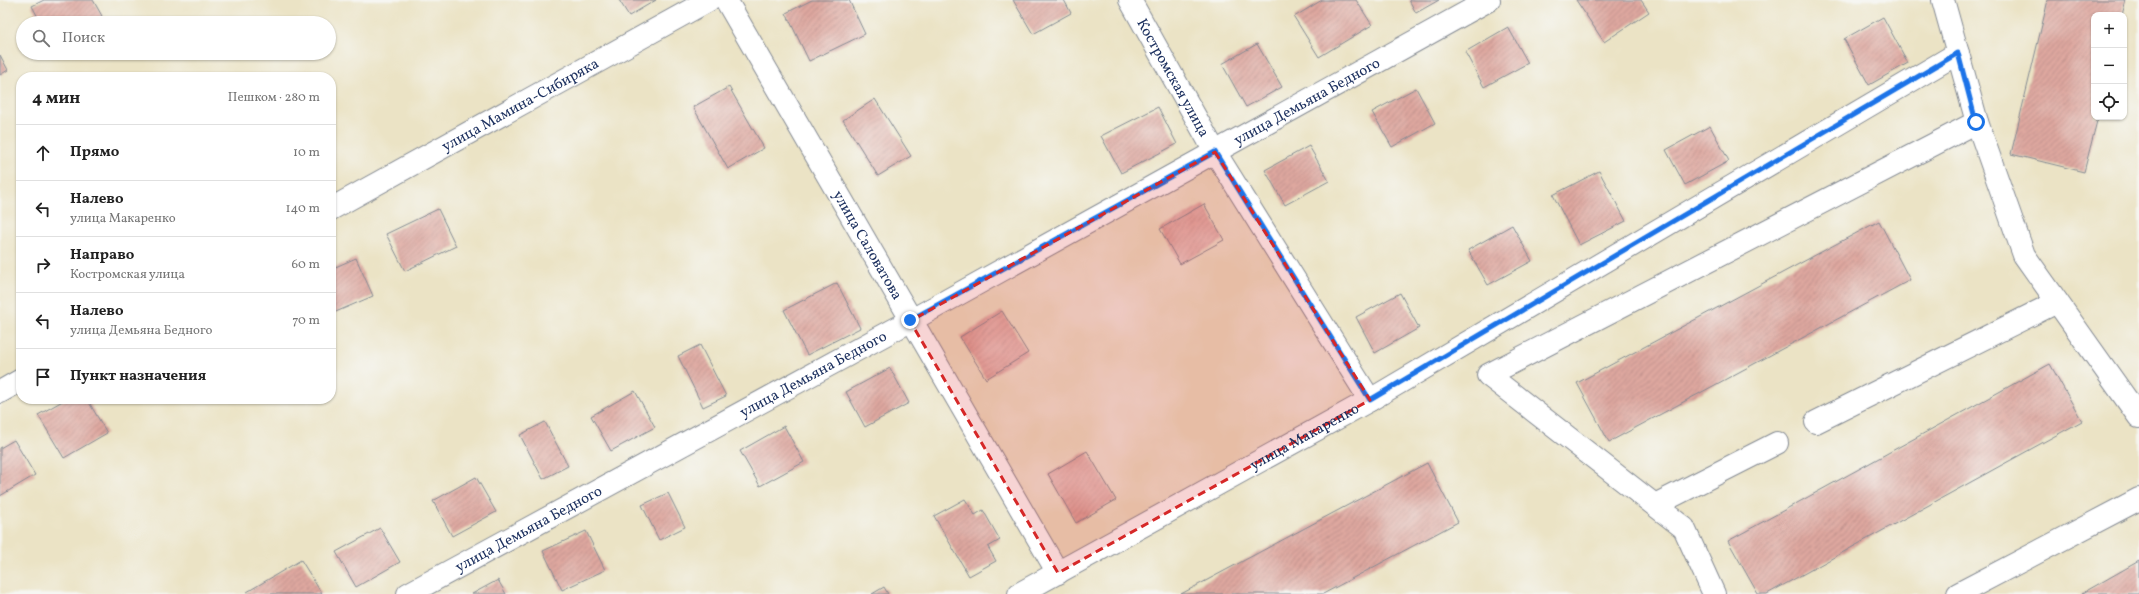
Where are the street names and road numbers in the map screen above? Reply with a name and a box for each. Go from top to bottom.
street label: Костромская улица [1131,15,1214,142]
street label: улица Демьяна Бедного [1230,53,1384,151]
street label: улица Мамина-Сибиряка [438,54,603,158]
street label: улица Саловатова [827,187,907,304]
street label: улица Демьяна Бедного [736,327,891,424]
street label: улица Макаренко [1247,399,1364,476]
street label: улица Демьяна Бедного [452,481,606,578]

